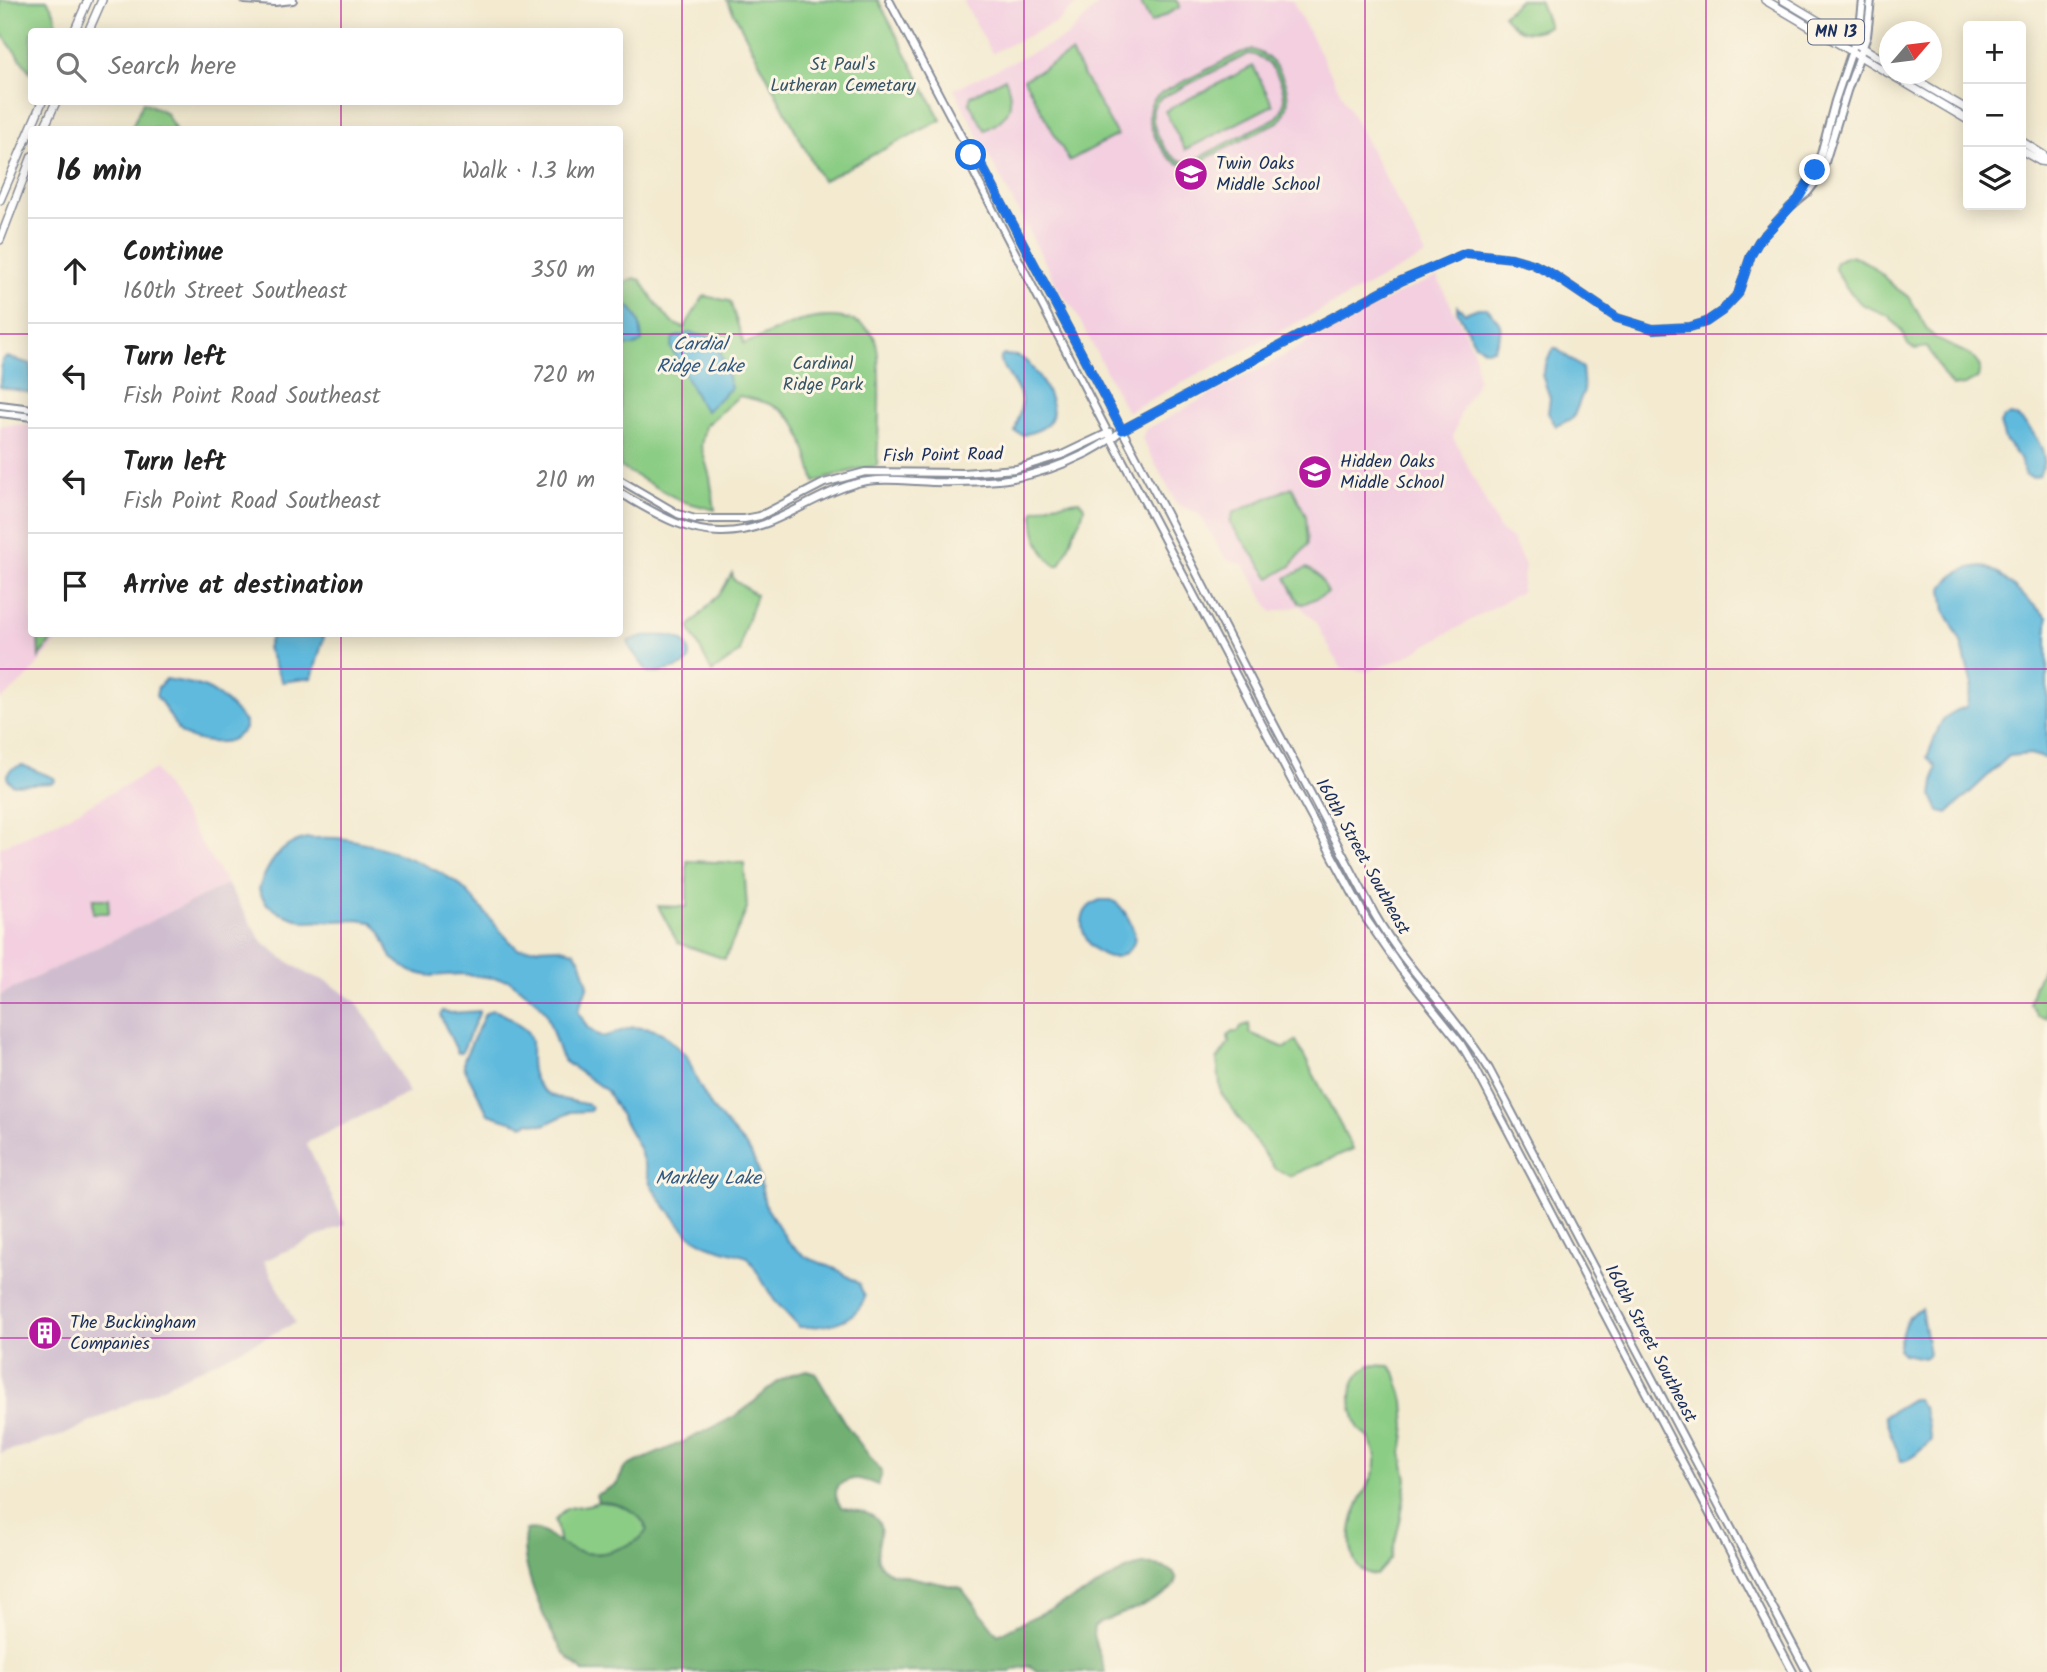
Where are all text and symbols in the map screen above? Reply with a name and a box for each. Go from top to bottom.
road number: MN 13 [1808,20,1864,44]
north arrow [1879,21,1942,84]
map controls [1963,21,2026,210]
button: + [1963,21,2026,84]
search box [28,28,623,105]
text: Search here [108,46,236,88]
icon: search [52,48,90,86]
park label: St Paul's Lutheran Cemetary [770,51,916,101]
button: − [1963,84,2026,147]
route start [955,139,986,170]
button: layers [1963,147,2026,210]
text: 16 min [56,148,142,196]
place label: Twin Oaks Middle School [1216,150,1321,200]
text: Walk · 1.3 km [462,154,595,190]
route end [1799,154,1830,185]
school or university icon: Twin Oaks Middle School [1172,155,1210,193]
text: Continue [123,232,224,274]
icon: ahead [56,252,94,290]
text: 350 m [530,253,595,289]
text: 160th Street Southeast [123,274,347,310]
water label: Cardial Ridge Lake [656,330,746,382]
text: Turn left [123,337,226,379]
park label: Cardinal Ridge Park [783,350,864,400]
icon: left [56,357,94,395]
text: 720 m [532,358,595,394]
text: Fish Point Road Southeast [123,379,381,415]
street label: Fish Point Road [883,440,1004,472]
text: Turn left [123,442,226,484]
place label: Hidden Oaks Middle School [1340,448,1445,498]
school or university icon: Hidden Oaks Middle School [1296,453,1334,491]
icon: left [56,462,94,500]
text: 210 m [535,463,595,499]
text: Fish Point Road Southeast [123,484,381,520]
text: Arrive at destination [123,565,363,607]
icon: arrive [56,567,94,605]
street label: 160th Street Southeast [1307,773,1418,942]
water label: Markley Lake [655,1164,763,1194]
street label: 160th Street Southeast [1596,1260,1704,1429]
place label: The Buckingham Companies [70,1309,196,1359]
building icon: The Buckingham Companies [26,1314,64,1352]

